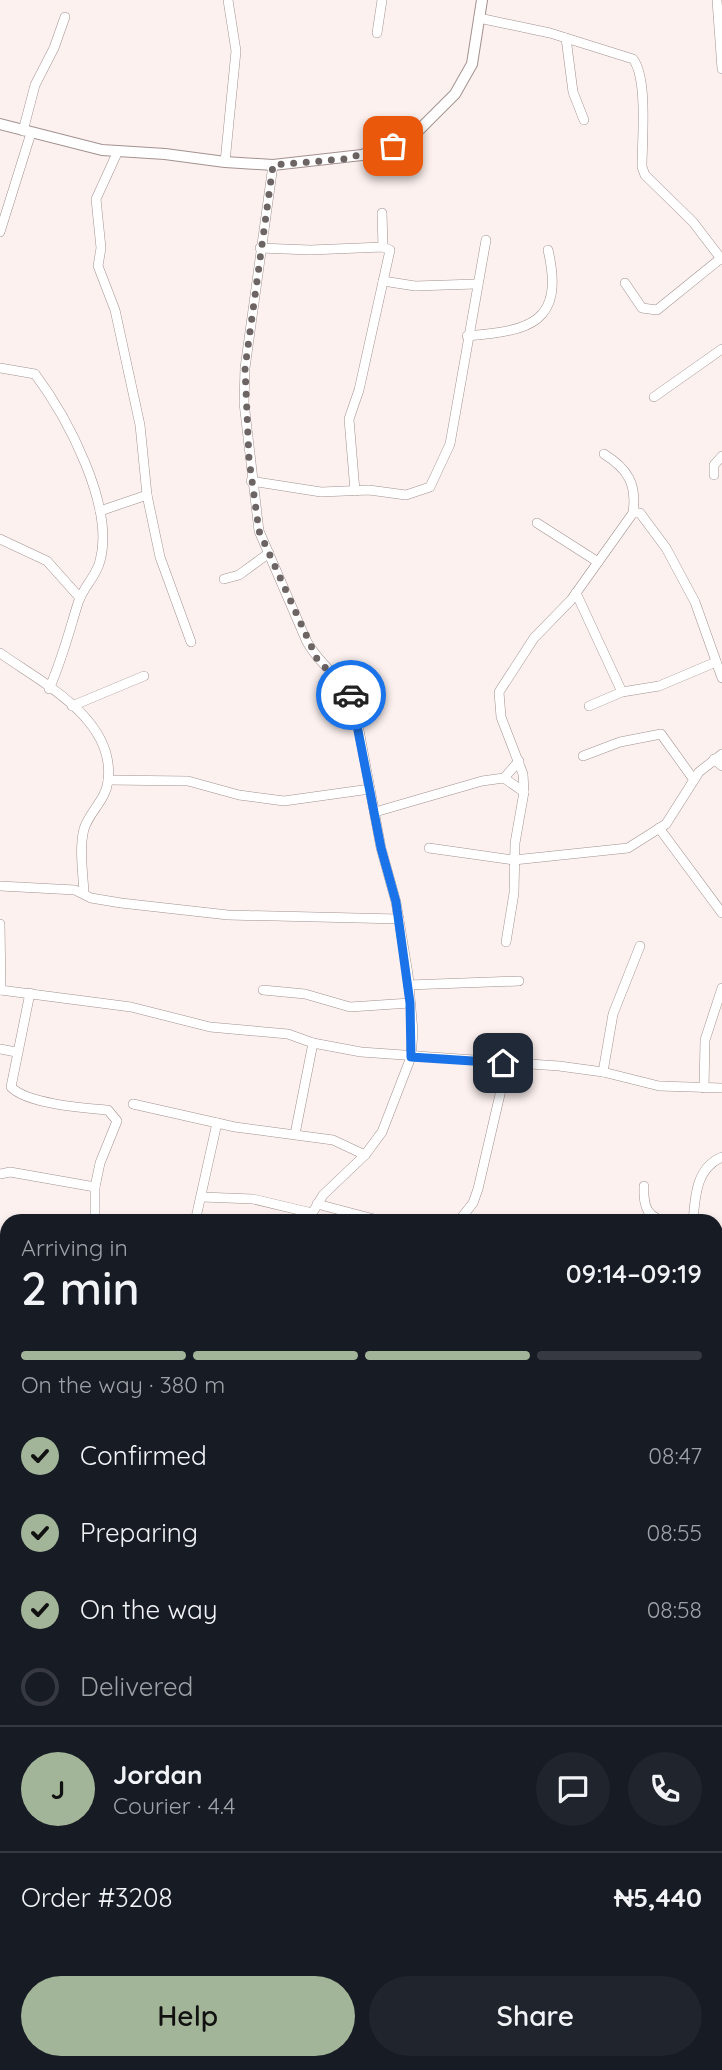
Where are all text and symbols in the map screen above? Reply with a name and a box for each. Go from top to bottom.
pin [363,116,423,176]
icon: bag [374,127,412,165]
courier [316,660,386,730]
icon: car [332,676,370,714]
pin [473,1033,533,1093]
icon: home [484,1044,522,1082]
text: Arriving in [21,1233,128,1262]
text: 09:14–09:19 [566,1257,702,1290]
text: 2 min [21,1259,140,1317]
text: On the way · 380 m [21,1370,225,1399]
icon: check [21,1437,59,1475]
text: Confirmed [80,1439,207,1472]
text: 08:47 [648,1441,702,1470]
icon: check [21,1514,59,1552]
text: Preparing [80,1516,198,1549]
text: 08:55 [647,1518,702,1547]
icon: check [21,1591,59,1629]
text: On the way [80,1593,218,1626]
text: 08:58 [647,1595,702,1624]
text: Delivered [80,1670,193,1703]
button: chat [536,1752,610,1826]
button: phone [628,1752,702,1826]
text: Jordan [113,1758,202,1791]
text: J [51,1773,65,1806]
text: Courier · 4.4 [113,1791,235,1820]
text: Order #3208 [21,1881,172,1914]
text: ₦5,440 [614,1881,702,1914]
button: Help [21,1976,355,2056]
button: Share [369,1976,702,2056]

